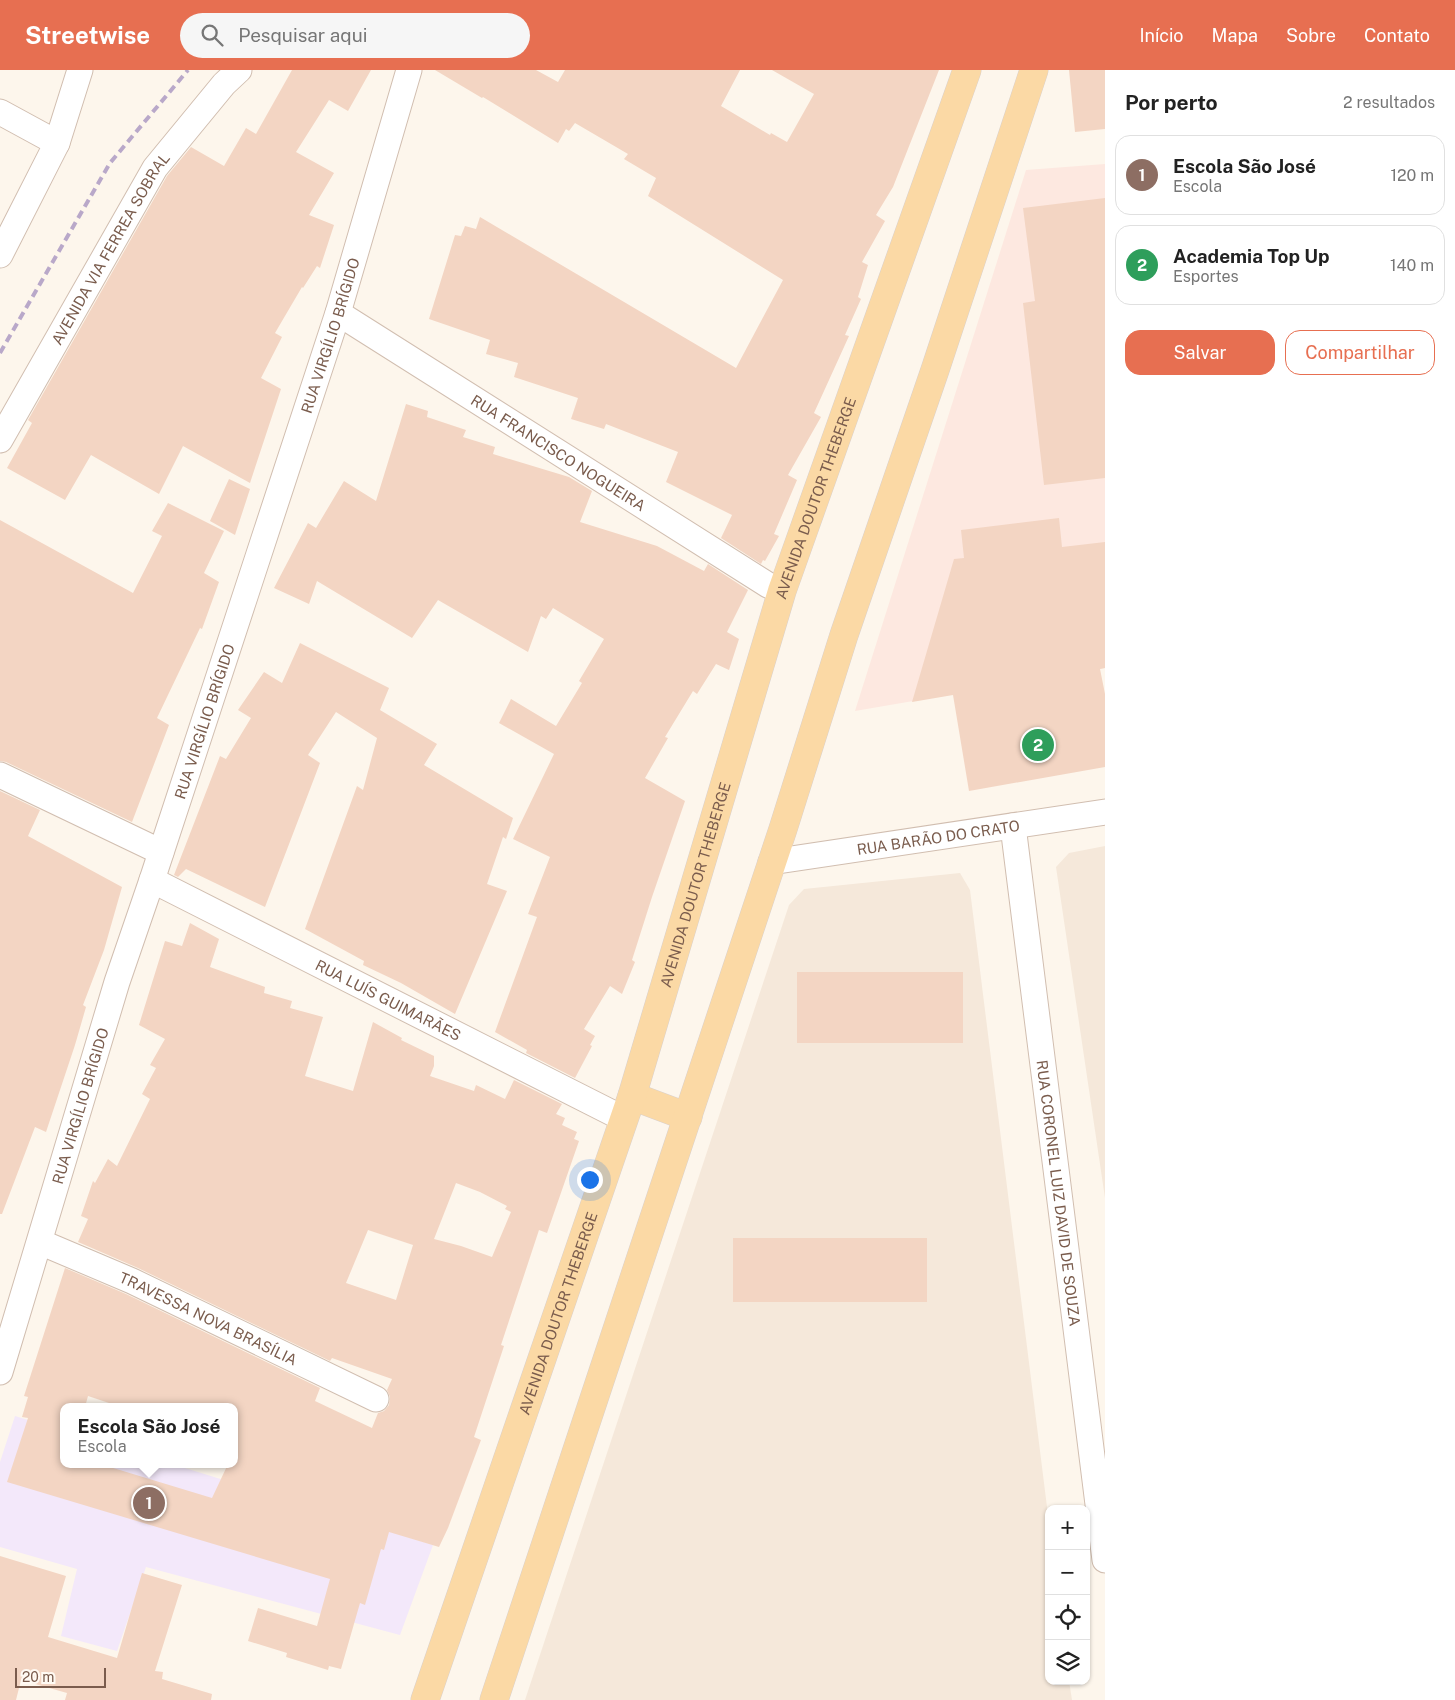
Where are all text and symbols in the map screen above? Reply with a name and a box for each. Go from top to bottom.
search box [180,13,530,58]
text: Streetwise [25,21,150,49]
icon: search [198,21,226,49]
text: Pesquisar aqui [238,24,368,46]
text: Início [1139,25,1184,46]
text: Mapa [1212,25,1258,46]
text: Sobre [1286,25,1336,46]
text: Contato [1364,25,1430,46]
text: Por perto [1125,90,1218,115]
text: 2 resultados [1343,93,1435,112]
street label: AVENIDA VIA FERREA SOBRAL [48,149,173,347]
text: Escola São José [1173,155,1316,177]
text: 1 [1139,166,1145,185]
text: 120 m [1390,166,1434,185]
text: Escola [1173,177,1222,196]
text: Academia Top Up [1173,245,1329,267]
street label: RUA VIRGÍLIO BRÍGIDO [297,256,362,415]
text: 2 [1137,256,1147,275]
text: 140 m [1390,256,1434,275]
text: Esportes [1173,267,1239,286]
button: Salvar [1125,330,1275,375]
button: Compartilhar [1285,330,1435,375]
street label: RUA FRANCISCO NOGUEIRA [468,391,649,514]
street label: AVENIDA DOUTOR THEBERGE [772,395,859,601]
street label: RUA VIRGÍLIO BRÍGIDO [171,642,237,801]
pin: 2 [1022,726,1054,764]
street label: AVENIDA DOUTOR THEBERGE [656,780,733,989]
street label: RUA BARÃO DO CRATO [855,816,1021,858]
street label: RUA LUÍS GUIMARÃES [313,956,464,1044]
street label: RUA VIRGÍLIO BRÍGIDO [48,1026,111,1186]
street label: RUA CORONEL LUIZ DAVID DE SOUZA [1034,1059,1084,1328]
your location [577,1167,603,1193]
street label: AVENIDA DOUTOR THEBERGE [515,1209,600,1417]
street label: TRAVESSA NOVA BRASÍLIA [117,1268,300,1368]
popup [60,1403,238,1468]
text: Escola São José [78,1415,220,1437]
text: Escola [78,1437,127,1456]
pin: 1 [133,1484,165,1522]
map controls [1045,1505,1090,1685]
button: + [1045,1505,1090,1550]
button: − [1045,1550,1090,1595]
button: locate [1045,1595,1090,1640]
button: layers [1045,1640,1090,1685]
scale bar [15,1665,106,1688]
text: 20 m [22,1669,54,1685]

